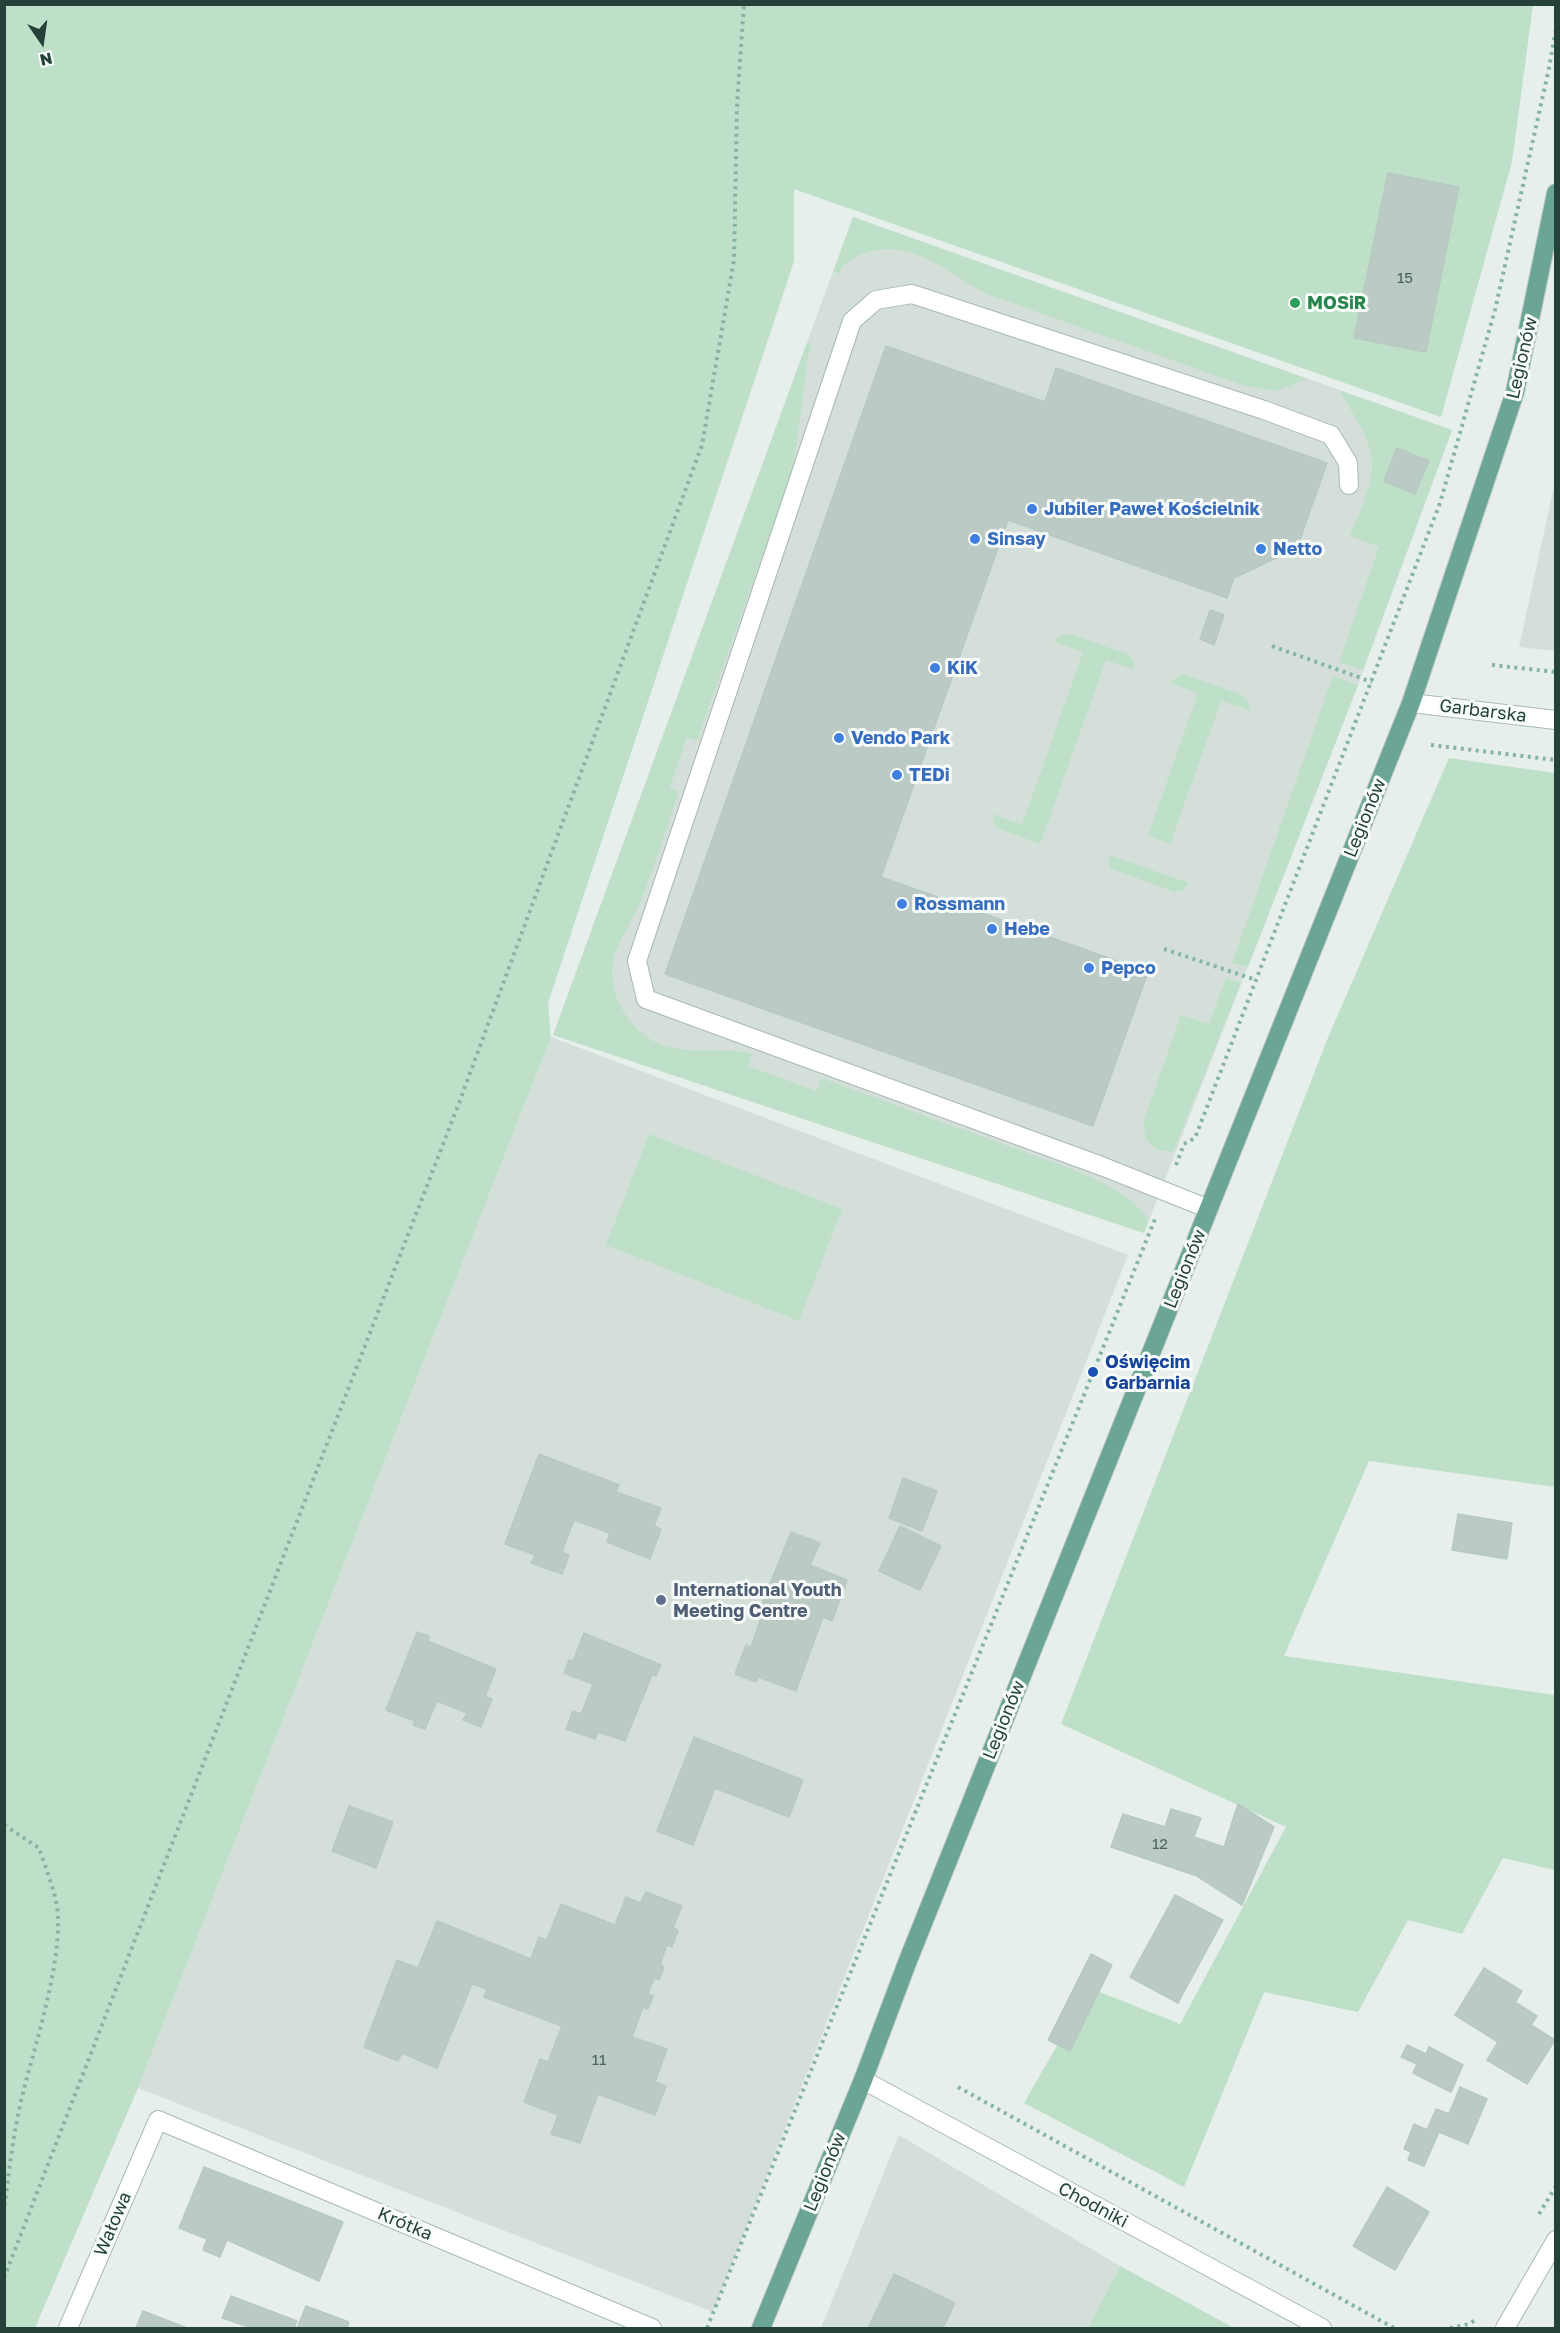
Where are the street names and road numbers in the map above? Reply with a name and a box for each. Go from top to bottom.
street label: Legionów [1502,315,1542,401]
street label: Garbarska [1438,695,1528,727]
street label: Legionów [1339,775,1391,861]
street label: Legionów [1159,1226,1211,1312]
street label: Legionów [978,1677,1030,1763]
street label: Legionów [799,2129,851,2215]
street label: Chodniki [1054,2178,1132,2232]
street label: Wałowa [90,2189,136,2259]
street label: Krótka [374,2203,436,2245]

